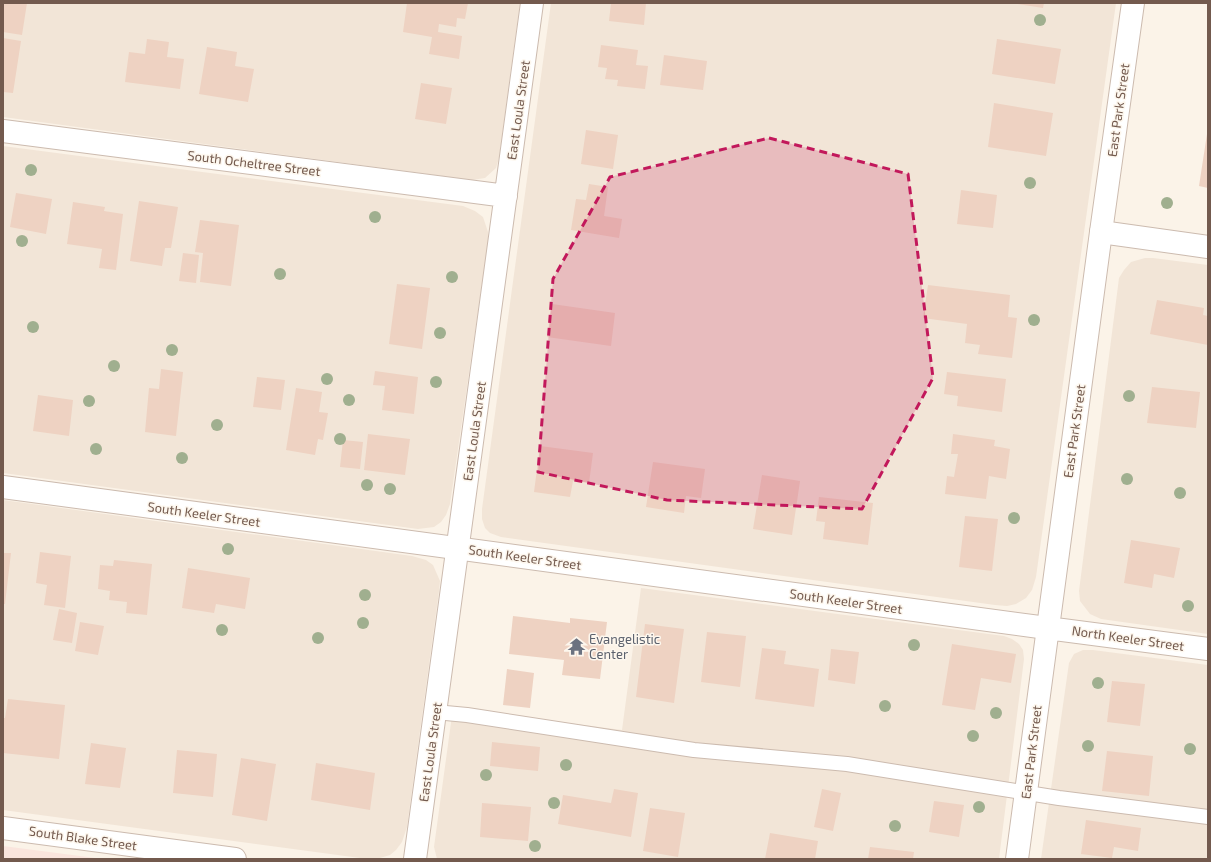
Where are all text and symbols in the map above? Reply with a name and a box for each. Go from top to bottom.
street label: East Loula Street [503,59,533,161]
street label: East Park Street [1104,62,1132,158]
street label: South Ocheltree Street [187,147,321,179]
street label: East Loula Street [459,380,489,482]
street label: East Park Street [1060,383,1088,479]
street label: South Keeler Street [147,498,261,530]
street label: South Keeler Street [468,541,582,573]
street label: South Keeler Street [789,585,903,617]
street label: North Keeler Street [1071,622,1185,654]
place label: Evangelistic Center [589,631,660,662]
temple icon: Evangelistic Center [566,636,586,656]
street label: East Loula Street [415,701,445,803]
street label: East Park Street [1017,704,1045,800]
street label: South Blake Street [28,822,138,854]

